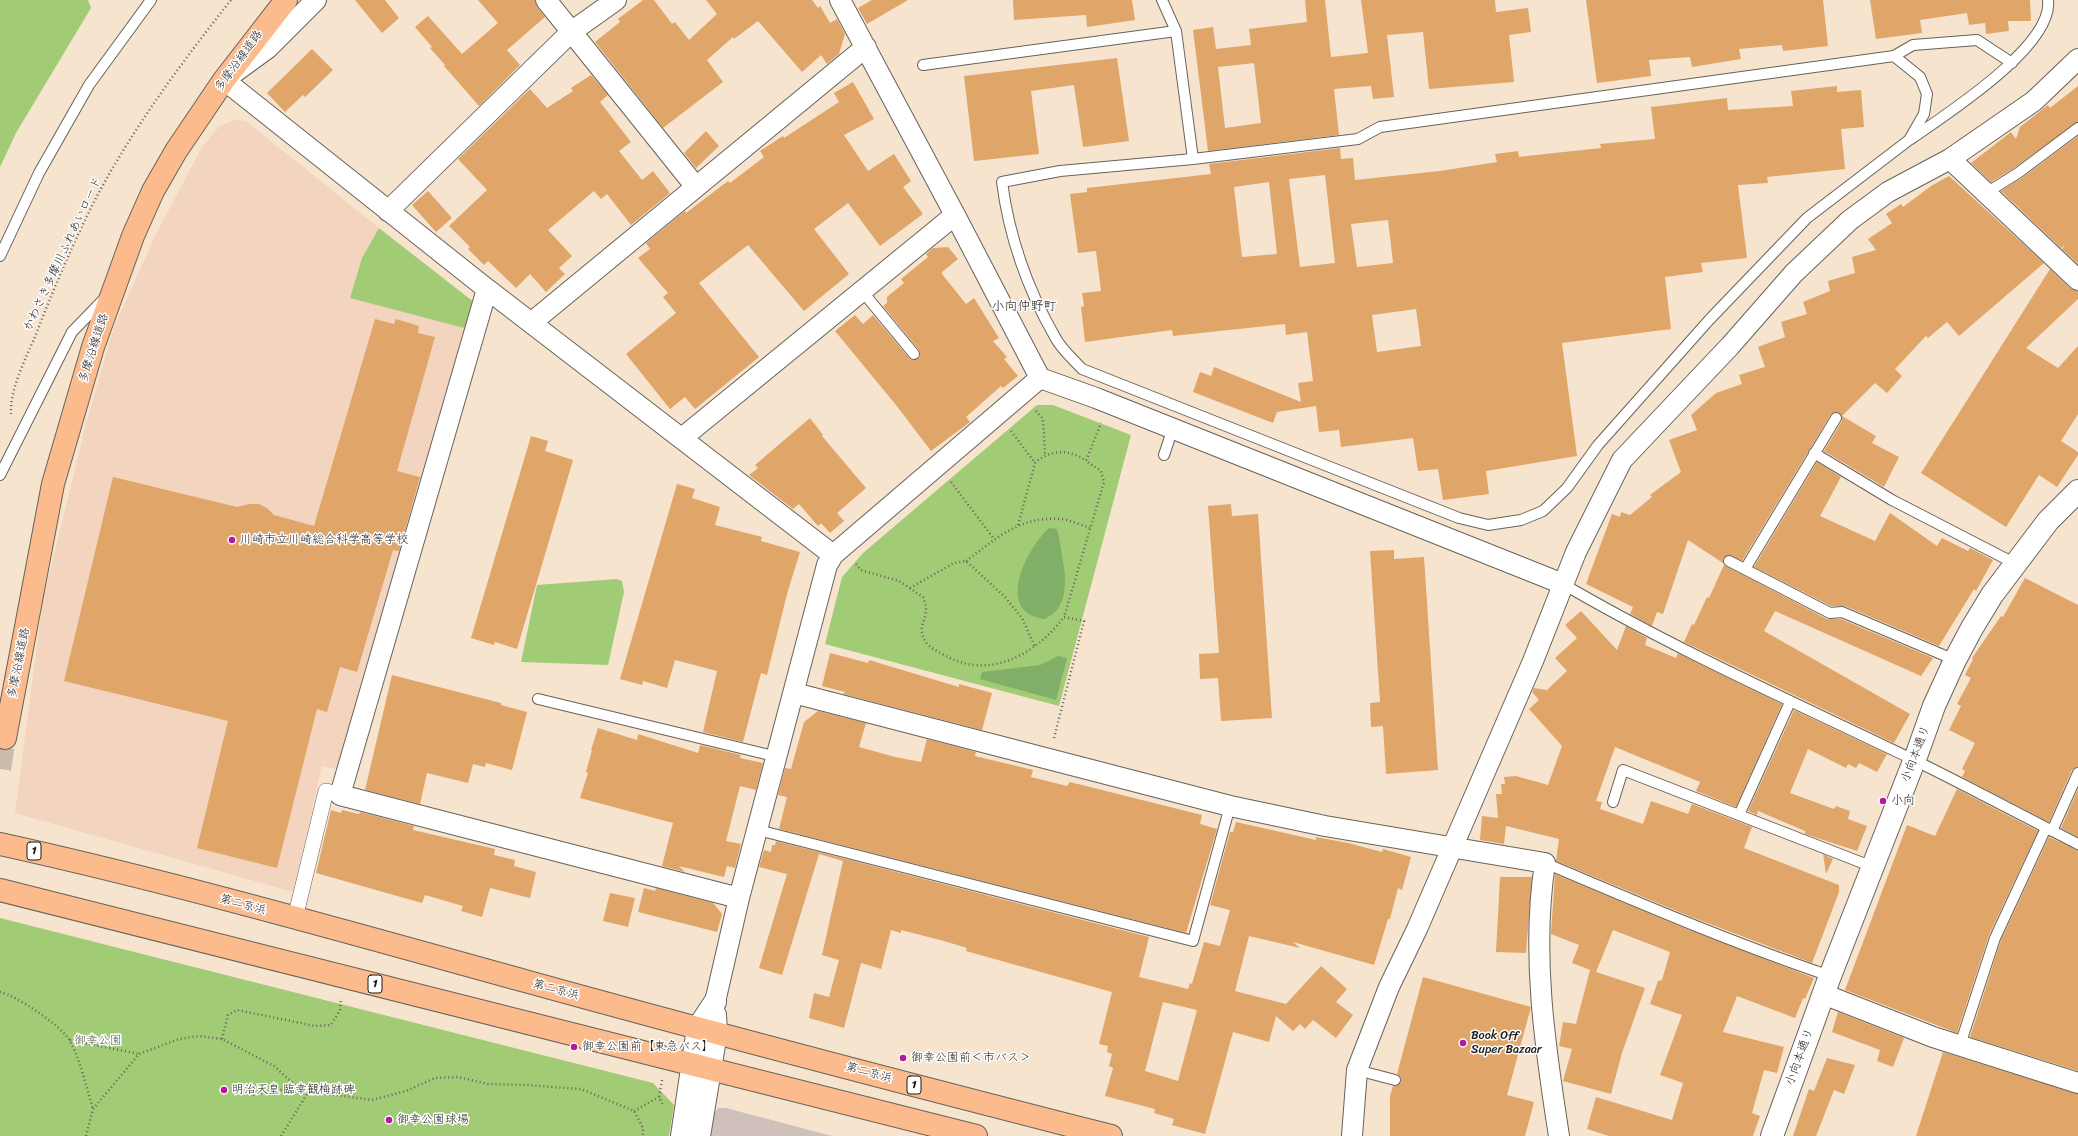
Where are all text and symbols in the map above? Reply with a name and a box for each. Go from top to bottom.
street label: 多摩沿線道路 [212,28,266,94]
street label: かわさき多摩川ふれあいロード [21,175,105,333]
district label: 小向仲野町 [992,299,1056,315]
street label: 多摩沿線道路 [76,312,112,384]
place label: 川崎市立川崎総合科学高等学校 [240,533,408,547]
marker: 川崎市立川崎総合科学高等学校 [227,535,237,545]
street label: 多摩沿線道路 [5,626,33,700]
street label: 小向本通り [1899,723,1933,785]
place label: 小向 [1891,794,1915,808]
marker: 小向 [1878,796,1888,806]
road number: 1 [27,842,41,860]
street label: 第二京浜 [218,892,268,918]
road number: 1 [368,975,382,993]
street label: 第二京浜 [531,977,581,1003]
street label: 小向本通り [1783,1026,1817,1088]
place label: Book Off Super Bazaar [1471,1029,1542,1057]
park label: 御幸公園 [74,1034,122,1048]
marker: Book Off Super Bazaar [1458,1038,1468,1048]
place label: 御幸公園前【東急バス】 [582,1040,714,1054]
marker: 御幸公園前【東急バス】 [569,1042,579,1052]
place label: 御幸公園前＜市バス＞ [911,1051,1031,1065]
marker: 御幸公園前＜市バス＞ [898,1053,908,1063]
street label: 第二京浜 [844,1060,894,1086]
road number: 1 [907,1076,921,1094]
place label: 明治天皇 臨幸観梅跡碑 [232,1083,355,1097]
marker: 明治天皇 臨幸観梅跡碑 [219,1085,229,1095]
place label: 御幸公園球場 [397,1113,469,1127]
marker: 御幸公園球場 [384,1115,394,1125]

